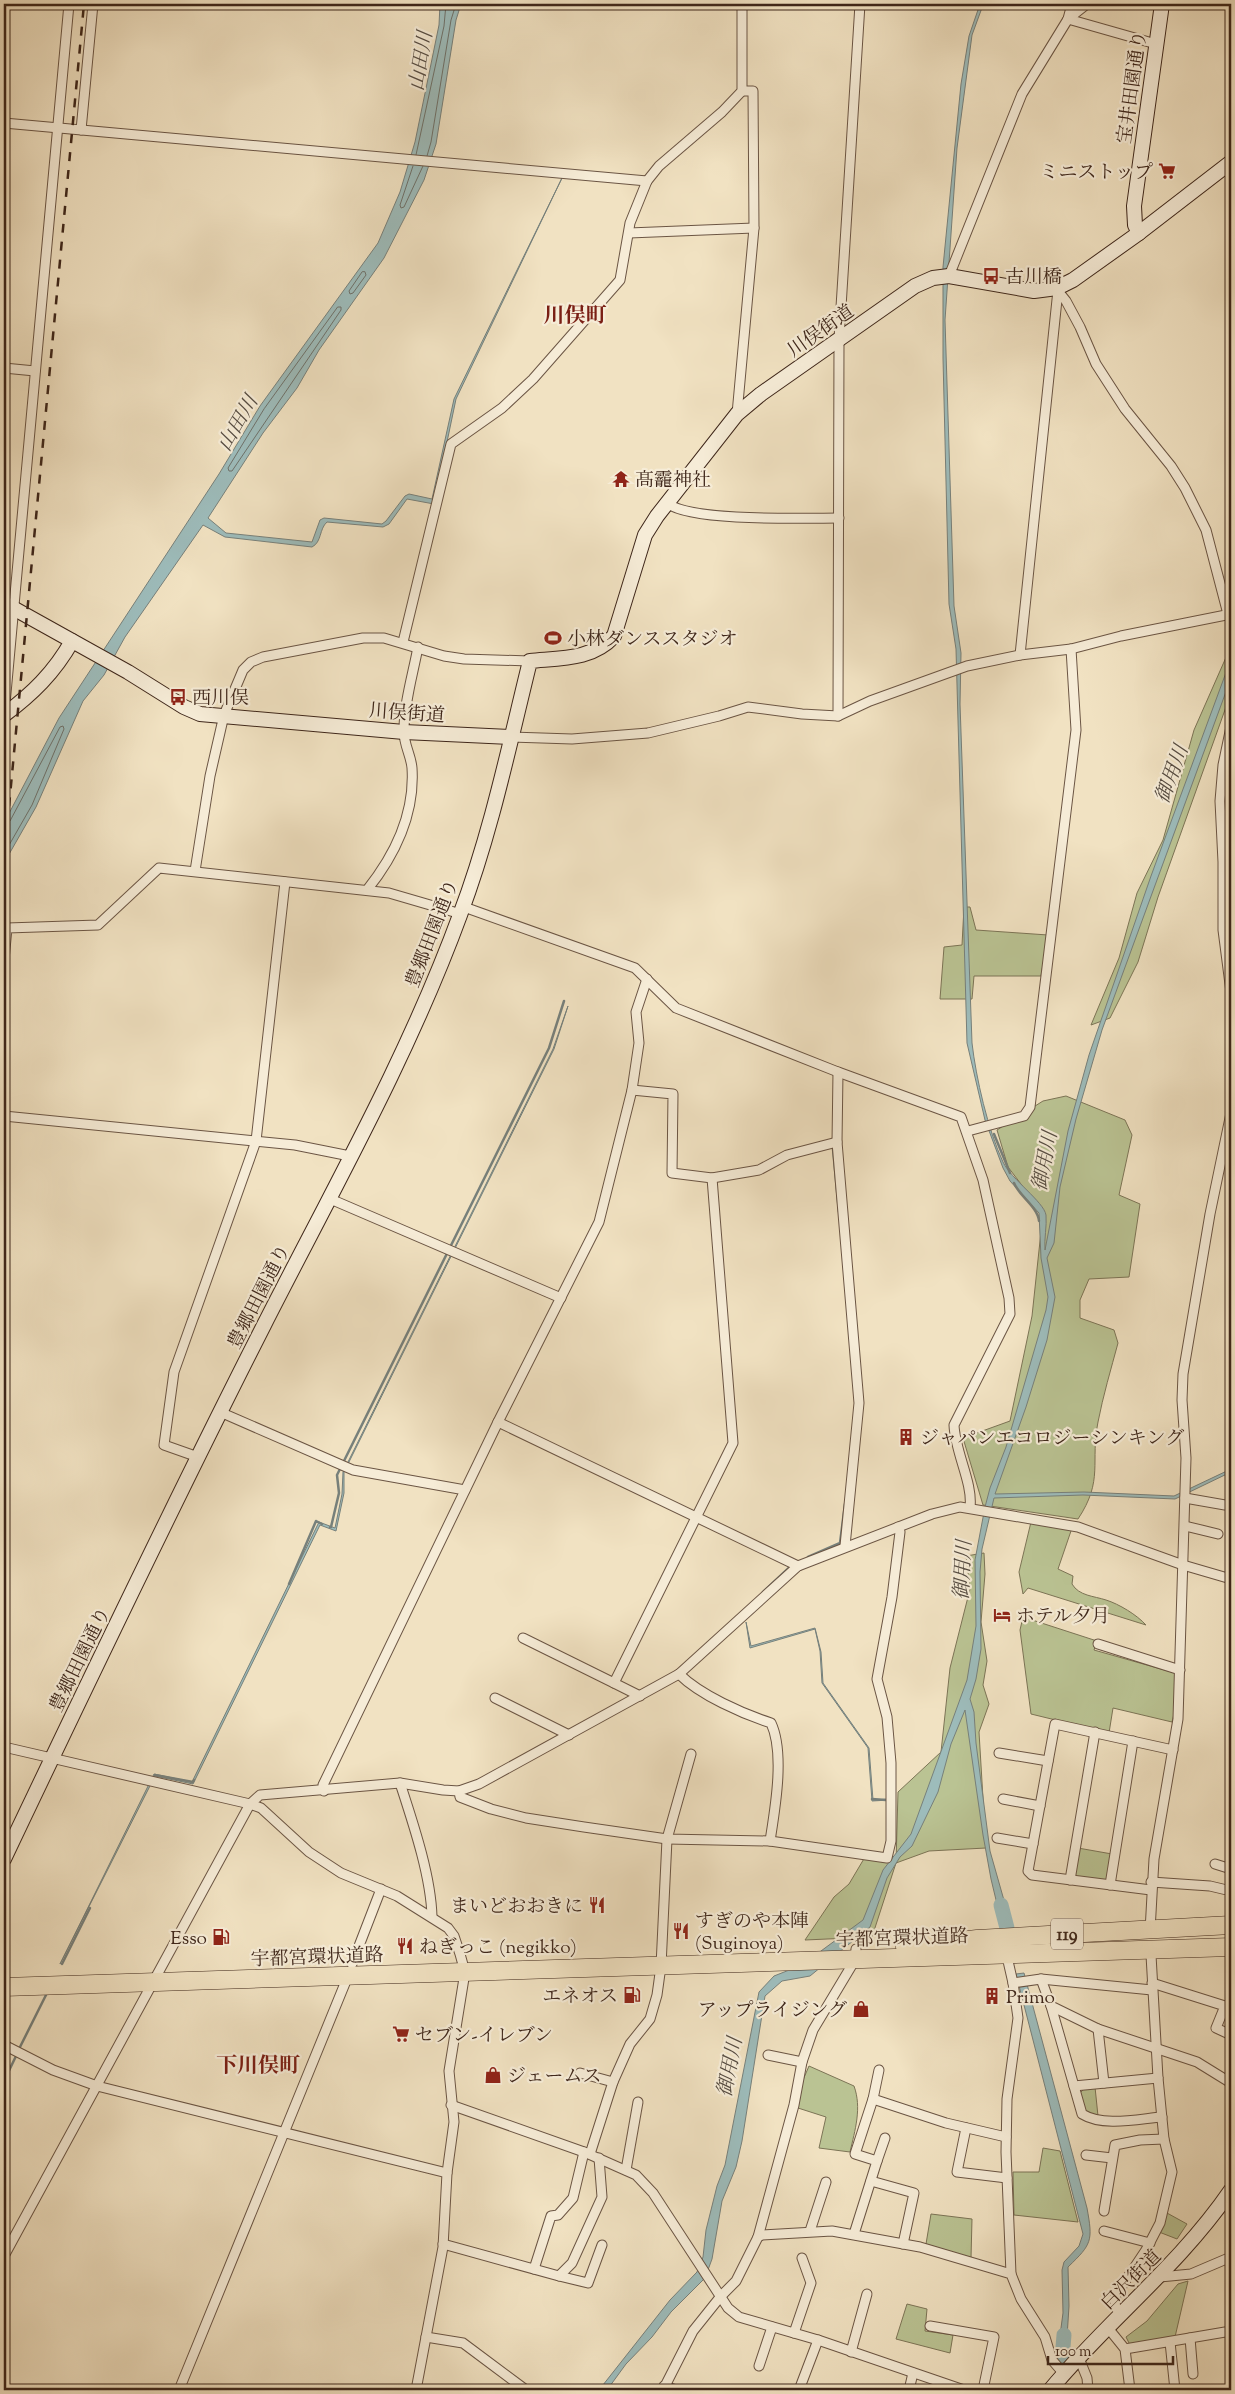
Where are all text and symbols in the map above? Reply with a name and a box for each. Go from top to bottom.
water label: 山田川 [403,28,442,93]
street label: 宝井田園通り [1112,29,1155,146]
place label: ミニストップ [1040,160,1153,187]
supermarket icon: ミニストップ [1157,161,1177,181]
place label: 古川橋 [1005,265,1062,292]
bus stop icon: 古川橋 [981,266,1001,286]
street label: 川俣街道 [783,299,860,365]
district label: 川俣町 [544,302,607,332]
water label: 山田川 [212,389,268,457]
place label: 髙靇神社 [635,468,711,495]
temple icon: 髙靇神社 [611,469,631,489]
place label: 小林ダンススタジオ [567,627,738,654]
sports icon: 小林ダンススタジオ [543,628,563,648]
place label: 西川俣 [192,686,249,713]
bus stop icon: 西川俣 [168,687,188,707]
street label: 川俣街道 [368,698,446,731]
water label: 御用川 [1149,740,1198,808]
street label: 豊郷田園通り [400,876,466,992]
water label: 御用川 [1026,1127,1067,1194]
street label: 豊郷田園通り [222,1240,298,1354]
place label: ジャパンエコロジーシンキング [920,1426,1184,1453]
building icon: ジャパンエコロジーシンキング [896,1427,916,1447]
water label: 御用川 [948,1537,981,1601]
street label: 豊郷田園通り [44,1603,118,1717]
place label: ホテル夕月 [1016,1604,1110,1631]
hotel icon: ホテル夕月 [992,1605,1012,1625]
place label: まいどおおきに [450,1894,583,1921]
restaurant icon: まいどおおきに [587,1895,607,1915]
place label: すぎのや本陣 (Suginoya) [695,1909,809,1958]
road number: 119 [1051,1918,1083,1950]
restaurant icon: すぎのや本陣 (Suginoya) [671,1921,691,1941]
street label: 宇都宮環状道路 [835,1924,969,1955]
place label: Esso [170,1926,207,1953]
fuel station icon: Esso [211,1927,231,1947]
place label: ねぎっこ (negikko) [419,1935,577,1962]
restaurant icon: ねぎっこ (negikko) [395,1936,415,1956]
street label: 宇都宮環状道路 [250,1943,384,1974]
place label: エネオス [542,1984,618,2011]
fuel station icon: エネオス [622,1985,642,2005]
place label: Primo [1006,1985,1055,2012]
building icon: Primo [982,1986,1002,2006]
place label: アップライジング [698,1998,847,2025]
shop icon: アップライジング [851,1999,871,2019]
place label: セブン-イレブン [415,2023,553,2050]
supermarket icon: セブン-イレブン [391,2024,411,2044]
water label: 御用川 [711,2033,752,2100]
district label: 下川俣町 [216,2052,300,2082]
place label: ジェームス [507,2064,602,2091]
shop icon: ジェームス [483,2065,503,2085]
street label: 白沢街道 [1095,2244,1168,2317]
scale bar [1048,2334,1172,2366]
text: 100 m [1055,2342,1092,2363]

